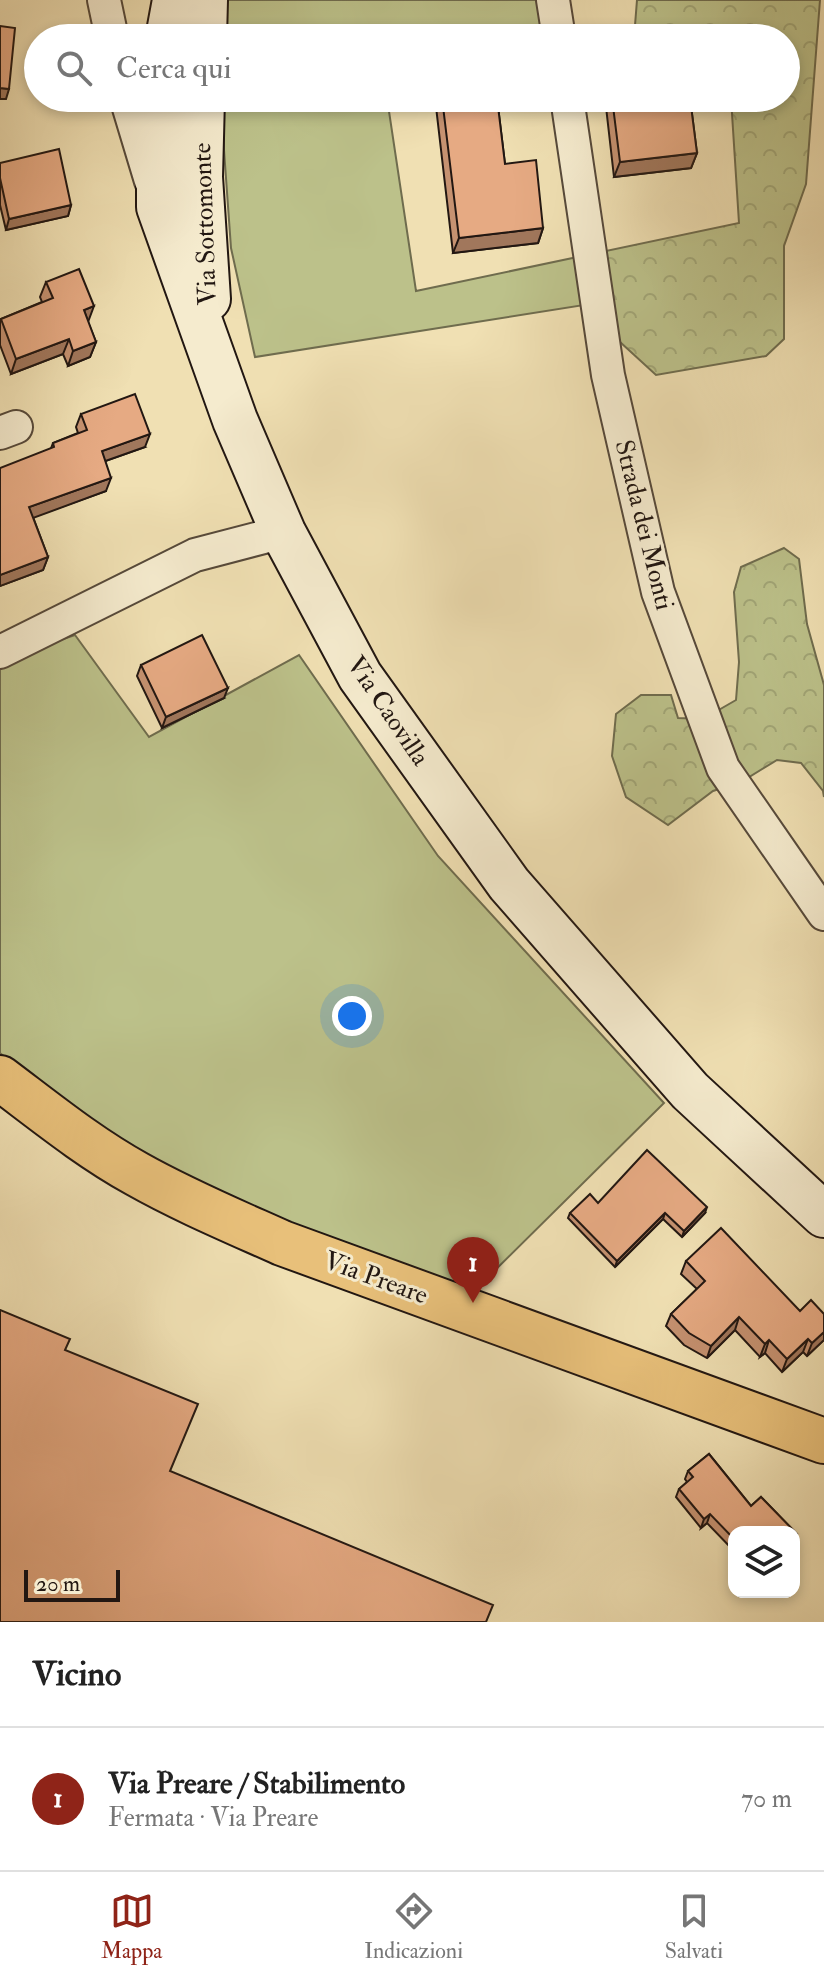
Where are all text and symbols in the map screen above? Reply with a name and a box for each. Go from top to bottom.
search box [24,24,800,112]
icon: search [52,46,96,90]
text: Cerca qui [116,50,232,87]
street label: Via Sottomonte [186,142,224,306]
street label: Strada dei Monti [607,437,681,613]
street label: Via Caovilla [340,650,437,772]
your location [332,996,372,1036]
pin: 1 [447,1237,499,1303]
street label: Via Preare [320,1244,432,1312]
map controls [728,1526,800,1598]
button: layers [728,1526,800,1598]
scale bar [24,1566,120,1602]
text: 20 m [36,1570,80,1598]
text: Vicino [32,1653,121,1696]
text: Via Preare / Stabilimento [108,1765,405,1802]
text: 1 [53,1783,63,1815]
text: 70 m [741,1783,792,1815]
text: Fermata · Via Preare [108,1802,318,1834]
tab: Mappa [101,1889,162,1965]
tab: Indicazioni [364,1889,463,1965]
tab: Salvati [665,1889,723,1965]

